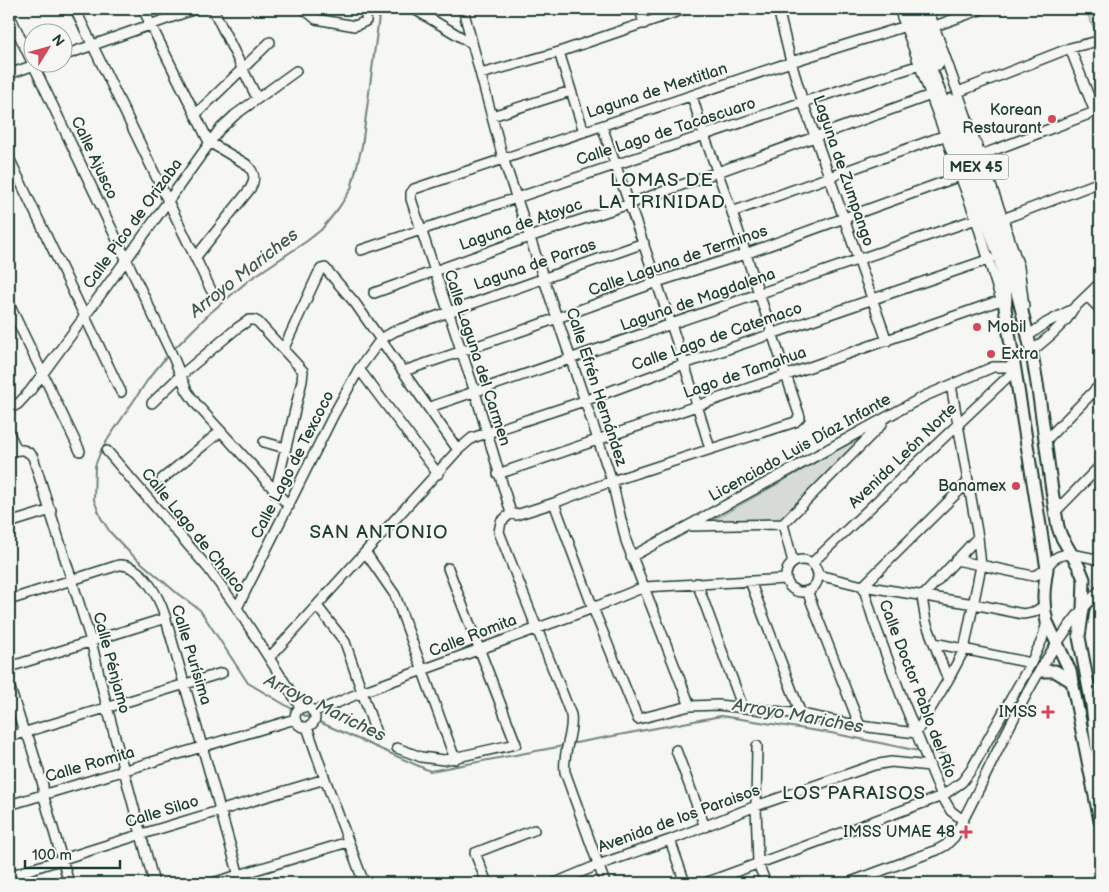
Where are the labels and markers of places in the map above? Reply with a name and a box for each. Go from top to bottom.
place label: Korean Restaurant [962,101,1042,138]
marker: Korean Restaurant [1046,113,1058,125]
place label: Mobil [987,318,1026,337]
marker: Mobil [971,321,983,333]
place label: Extra [1001,345,1038,364]
marker: Extra [985,348,997,360]
place label: Banamex [938,477,1006,496]
marker: Banamex [1010,480,1022,492]
place label: IMSS [999,703,1037,722]
marker: IMSS [1041,705,1055,719]
place label: IMSS UMAE 48 [843,823,955,842]
marker: IMSS UMAE 48 [959,825,973,839]

